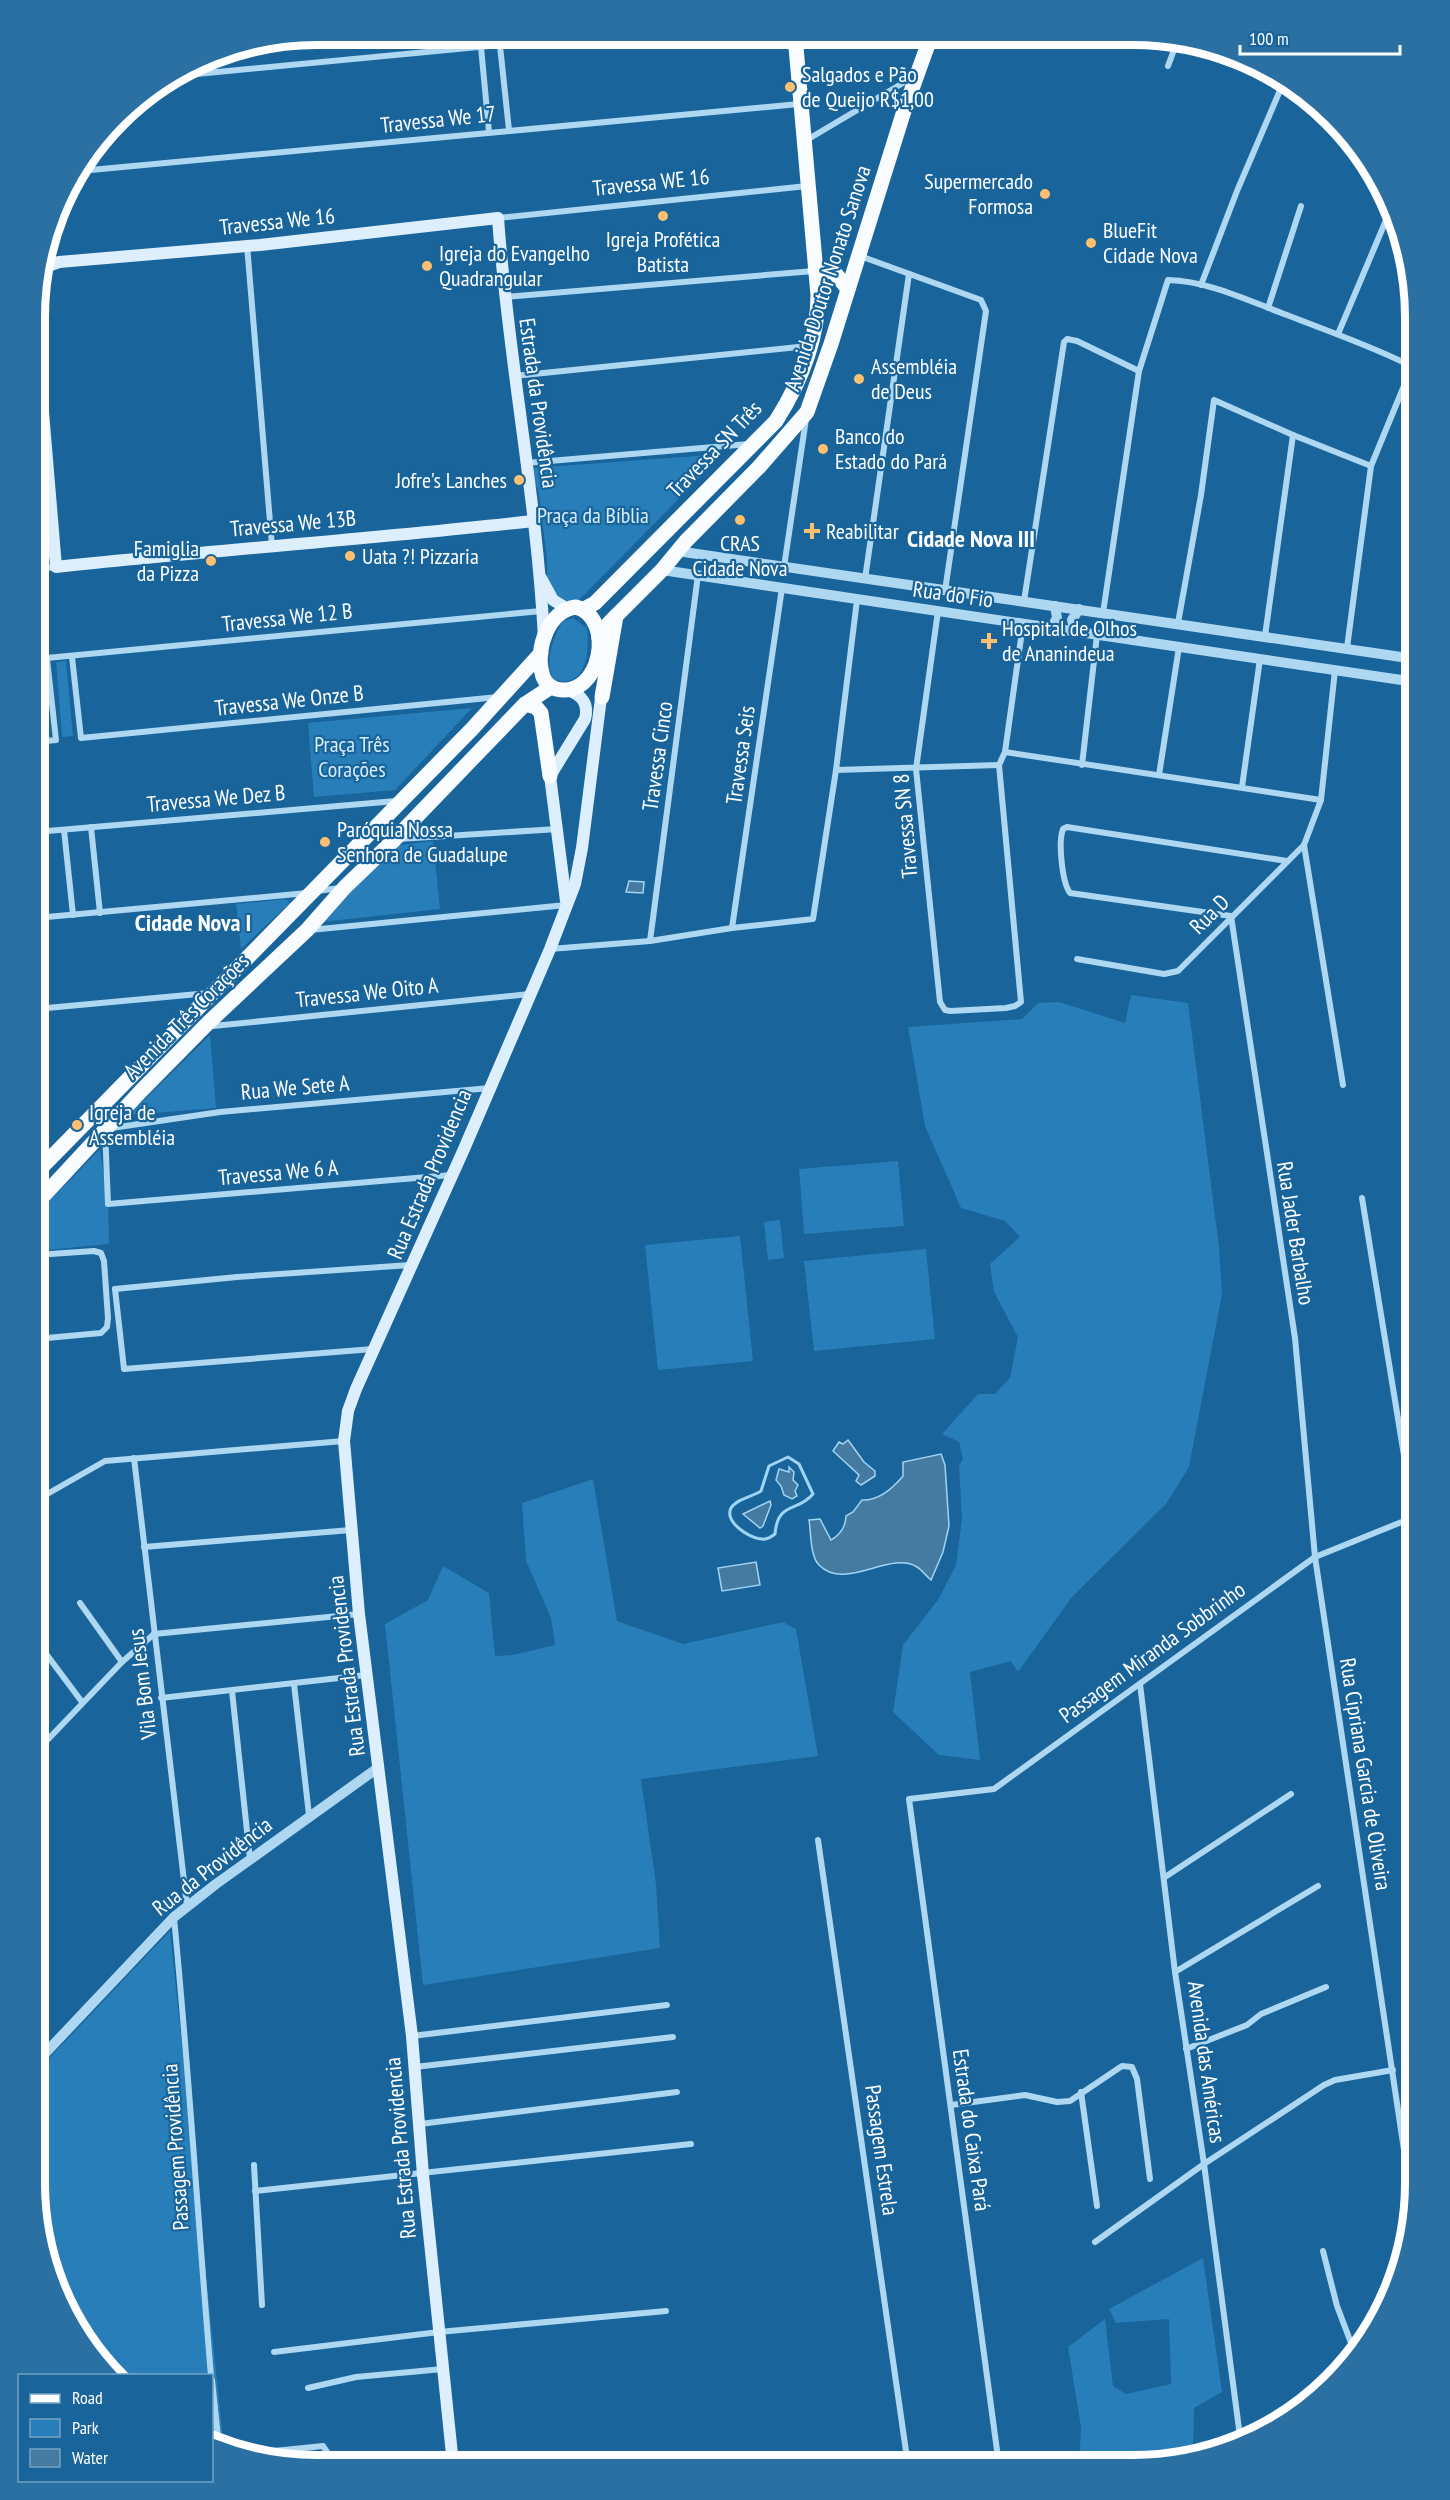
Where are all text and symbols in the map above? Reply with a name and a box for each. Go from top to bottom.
scale bar [1240,18,1400,56]
text: 100 m [1249,27,1289,50]
place label: Salgados e Pão de Queijo R$1,00 [802,60,934,113]
marker: Salgados e Pão de Queijo R$1,00 [783,80,797,94]
street label: Travessa We 17 [379,99,497,139]
street label: Travessa WE 16 [591,162,711,202]
street label: Avenida Doutor Nonato Sanova [777,162,877,394]
place label: Supermercado Formosa [924,167,1033,220]
marker: Supermercado Formosa [1038,187,1052,201]
street label: Travessa We 16 [218,201,336,241]
marker: Igreja Profética Batista [656,209,670,223]
place label: BlueFit Cidade Nova [1103,216,1198,269]
place label: Igreja Profética Batista [606,225,720,278]
marker: BlueFit Cidade Nova [1084,236,1098,250]
place label: Igreja do Evangelho Quadrangular [439,239,590,292]
marker: Igreja do Evangelho Quadrangular [420,259,434,273]
street label: Estrada da Providência [513,316,565,490]
place label: Assembléia de Deus [871,352,957,405]
marker: Assembléia de Deus [852,372,866,386]
street label: Travessa SN Três [661,394,767,504]
place label: Banco do Estado do Pará [835,422,947,475]
marker: Banco do Estado do Pará [816,442,830,456]
place label: Jofre's Lanches [395,466,507,494]
marker: Jofre's Lanches [512,473,526,487]
park label: Praça da Bíblia [537,501,649,529]
street label: Travessa We 13B [229,504,357,542]
marker: CRAS Cidade Nova [733,513,747,527]
place label: Reabilitar [826,517,899,545]
marker: Reabilitar [803,522,821,540]
district label: Cidade Nova III [907,523,1035,554]
place label: CRAS Cidade Nova [693,529,787,582]
place label: Famiglia da Pizza [134,534,199,587]
place label: Uata ?! Pizzaria [362,542,479,570]
marker: Uata ?! Pizzaria [343,549,357,563]
marker: Famiglia da Pizza [204,554,218,568]
street label: Rua do Fio [911,575,995,613]
street label: Travessa We 12 B [220,596,354,638]
place label: Hospital de Olhos de Ananindeua [1002,614,1137,667]
marker: Hospital de Olhos de Ananindeua [980,632,998,650]
street label: Travessa We Onze B [213,678,365,722]
street label: Travessa Cinco [635,699,679,813]
street label: Travessa Seis [719,704,761,806]
park label: Praça Três Corações [314,730,390,783]
street label: Travessa SN 8 [886,773,924,879]
street label: Travessa We Dez B [146,778,286,818]
place label: Paróquia Nossa Senhora de Guadalupe [337,815,508,868]
marker: Paróquia Nossa Senhora de Guadalupe [318,835,332,849]
street label: Rua D [1183,888,1235,940]
district label: Cidade Nova I [135,907,251,938]
street label: Avenida Três Corações [117,947,255,1085]
street label: Travessa We Oito A [294,971,440,1013]
street label: Rua We Sete A [240,1068,351,1106]
street label: Rua Estrada Providencia [381,1085,477,1263]
place label: Igreja de Assembléia [89,1098,175,1151]
marker: Igreja de Assembléia [70,1118,84,1132]
street label: Travessa We 6 A [217,1153,340,1191]
street label: Rua Jader Barbalho [1271,1159,1321,1307]
street label: Rua Estrada Providencia [321,1574,371,1758]
street label: Passagem Miranda Sobbrinho [1053,1575,1251,1729]
street label: Vila Bom Jesus [121,1627,163,1742]
street label: Rua Cipriana Garcia de Oliveira [1334,1656,1398,1892]
street label: Rua da Providência [147,1811,277,1921]
street label: Avenida das Américas [1182,1979,1232,2145]
street label: Estrada do Caixa Pará [947,2047,997,2213]
street label: Rua Estrada Providencia [378,2056,422,2240]
street label: Passagem Providência [155,2063,195,2231]
street label: Passagem Estrela [859,2083,905,2217]
legend [18,2374,213,2482]
text: Road [72,2386,103,2409]
text: Park [72,2416,99,2439]
text: Water [72,2446,108,2469]

